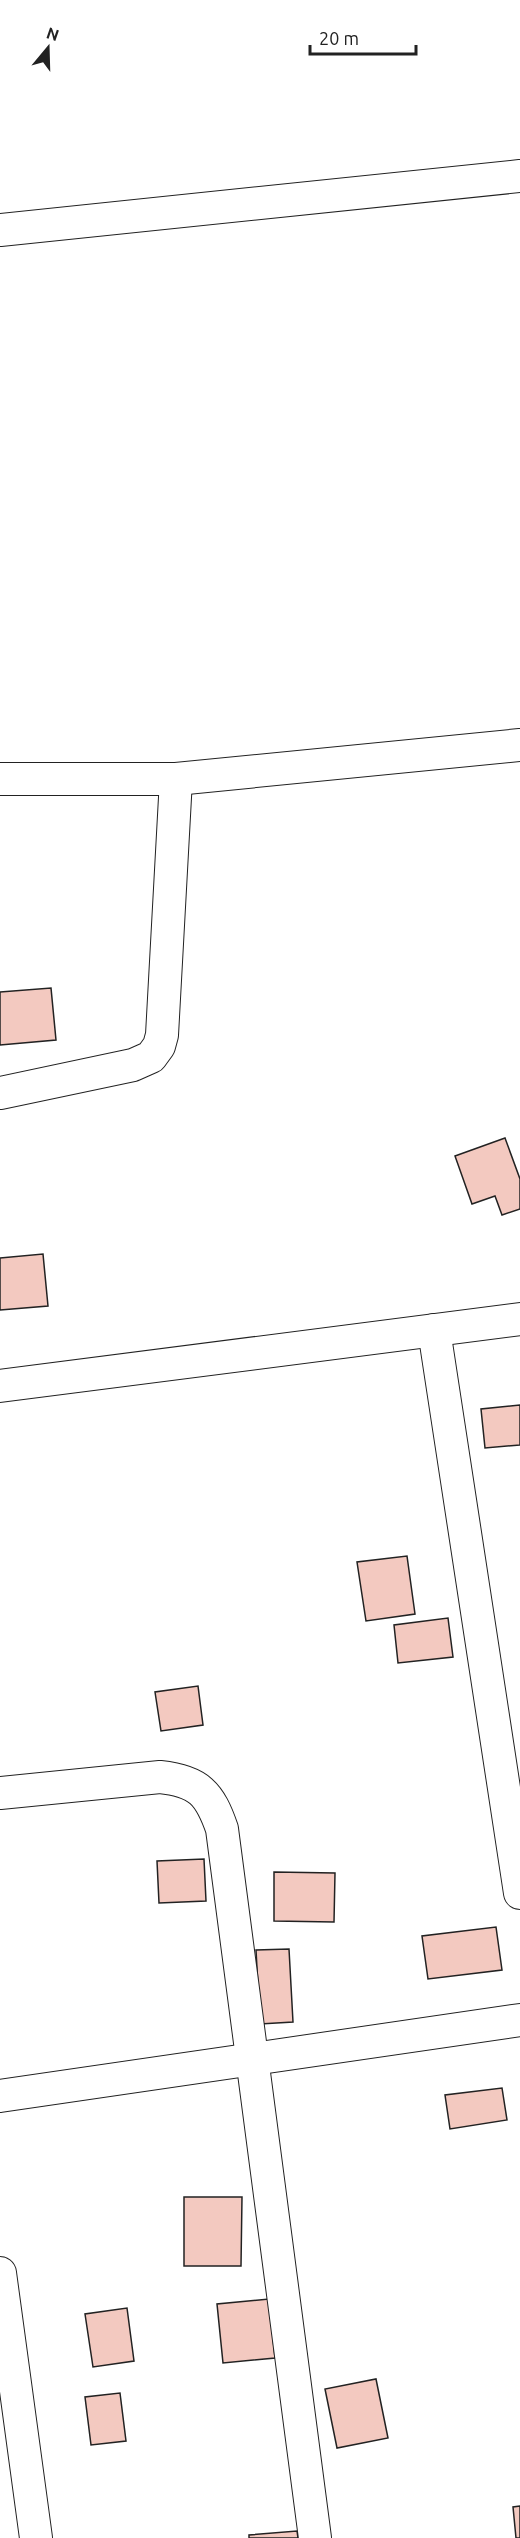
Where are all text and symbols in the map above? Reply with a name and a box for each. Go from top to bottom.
north arrow [18,18,78,78]
scale bar [310,18,416,56]
text: N [44,23,61,44]
text: 20 m [319,28,359,48]

